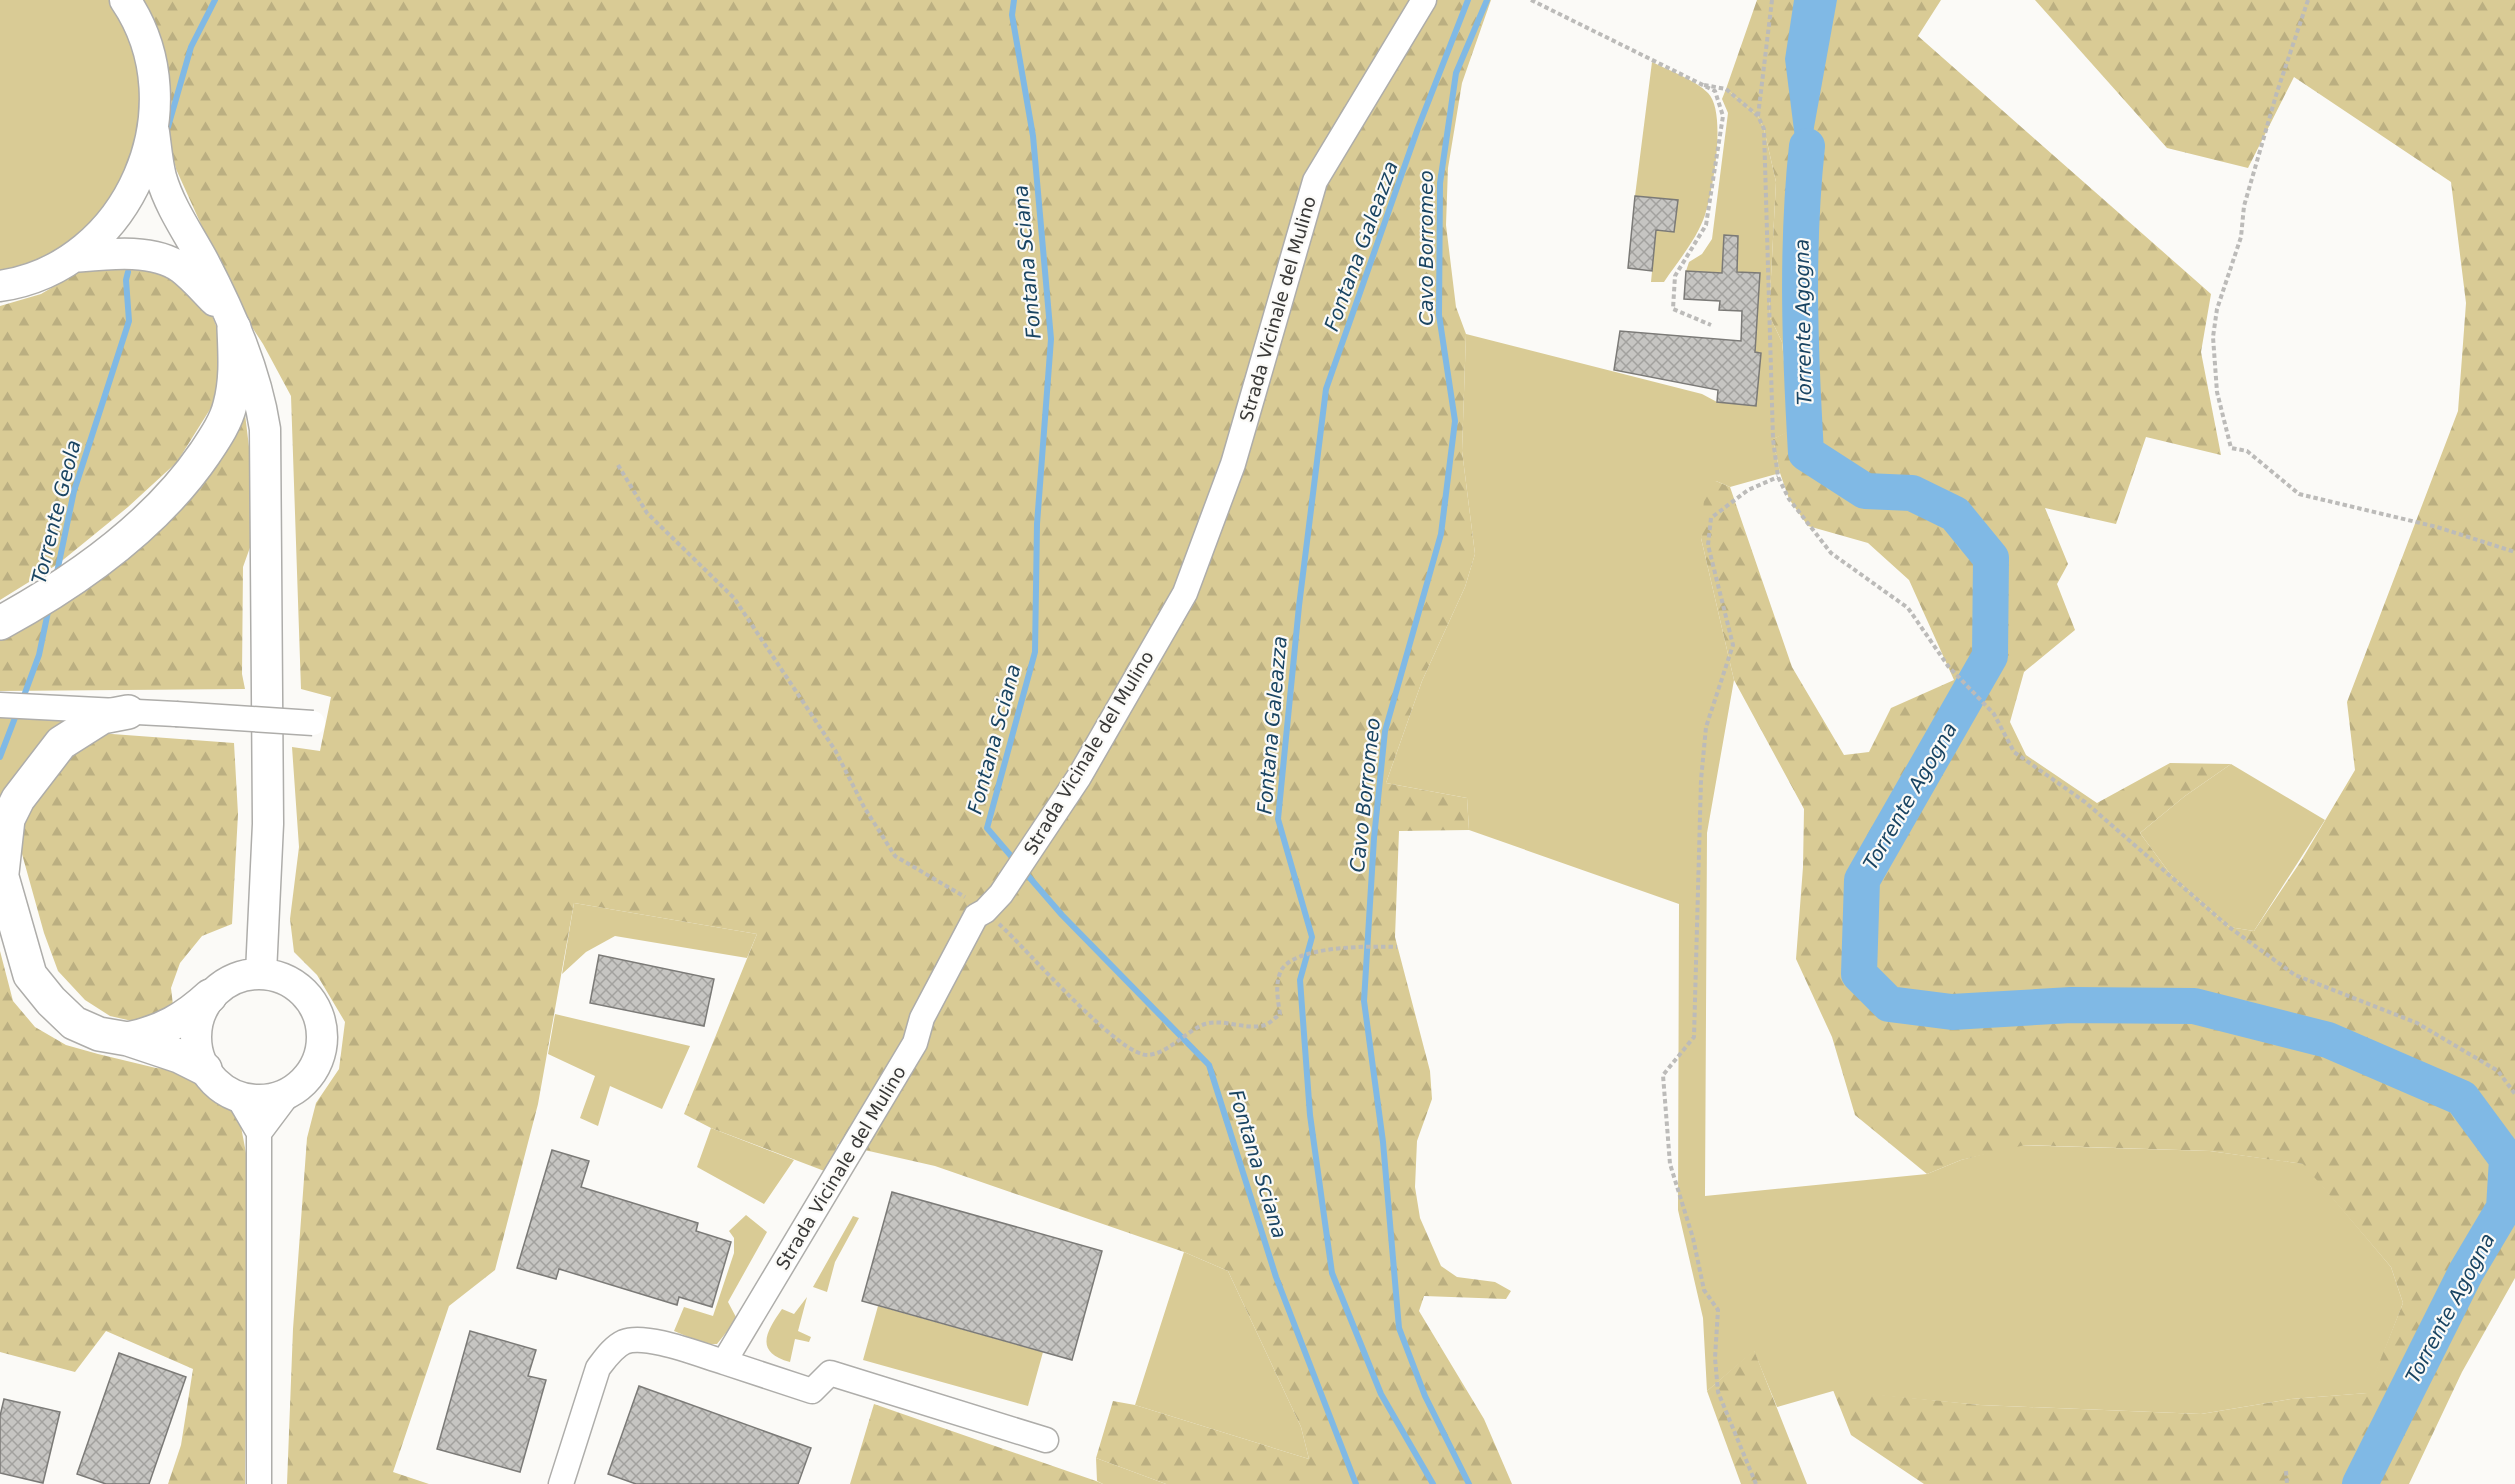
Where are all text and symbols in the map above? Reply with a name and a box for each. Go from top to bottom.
water label: Fontana Galeazza [1319,158,1403,334]
water label: Cavo Borromeo [1414,170,1438,326]
water label: Fontana Sciana [1008,184,1046,340]
street label: Strada Vicinale del Mulino [1235,194,1320,424]
water label: Torrente Agogna [1790,239,1816,405]
water label: Torrente Geola [26,437,86,587]
water label: Fontana Galeazza [1252,635,1292,815]
street label: Strada Vicinale del Mulino [1019,647,1158,858]
water label: Fontana Sciana [962,661,1026,817]
water label: Cavo Borromeo [1345,717,1385,873]
water label: Torrente Agogna [1858,718,1962,874]
street label: Strada Vicinale del Mulino [771,1062,910,1273]
water label: Fontana Sciana [1224,1087,1292,1241]
water label: Torrente Agogna [2400,1229,2500,1387]

